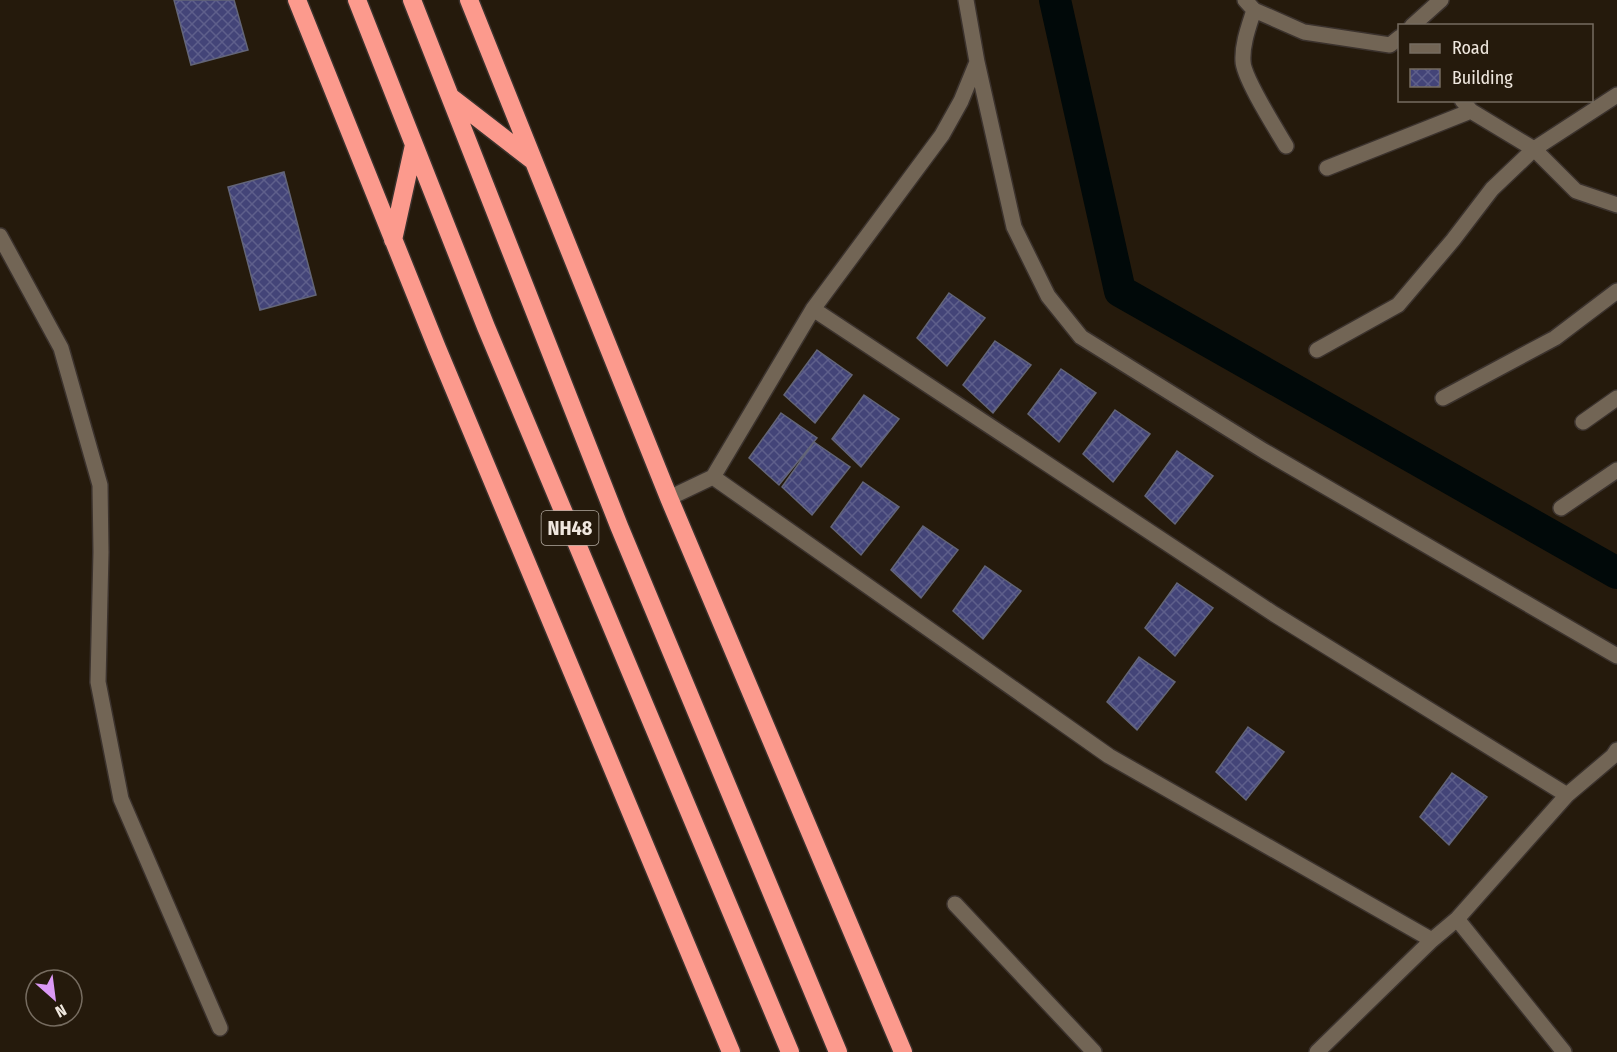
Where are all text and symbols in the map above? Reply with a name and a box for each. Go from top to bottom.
legend [1398,24,1593,102]
text: Road [1452,37,1489,59]
text: Building [1452,67,1513,89]
road number: NH48 [542,511,598,545]
north arrow [24,968,84,1028]
text: N [52,1000,70,1021]

